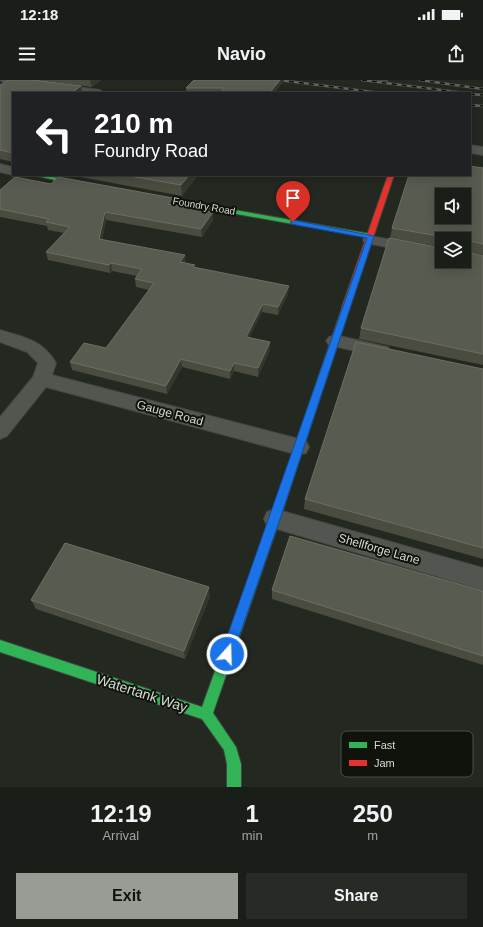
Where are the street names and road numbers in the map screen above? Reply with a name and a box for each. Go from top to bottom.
street label: Foundry Road [172,195,236,217]
street label: Gauge Road [135,397,205,429]
street label: Shellforge Lane [337,531,422,567]
street label: Watertank Way [95,671,189,715]

